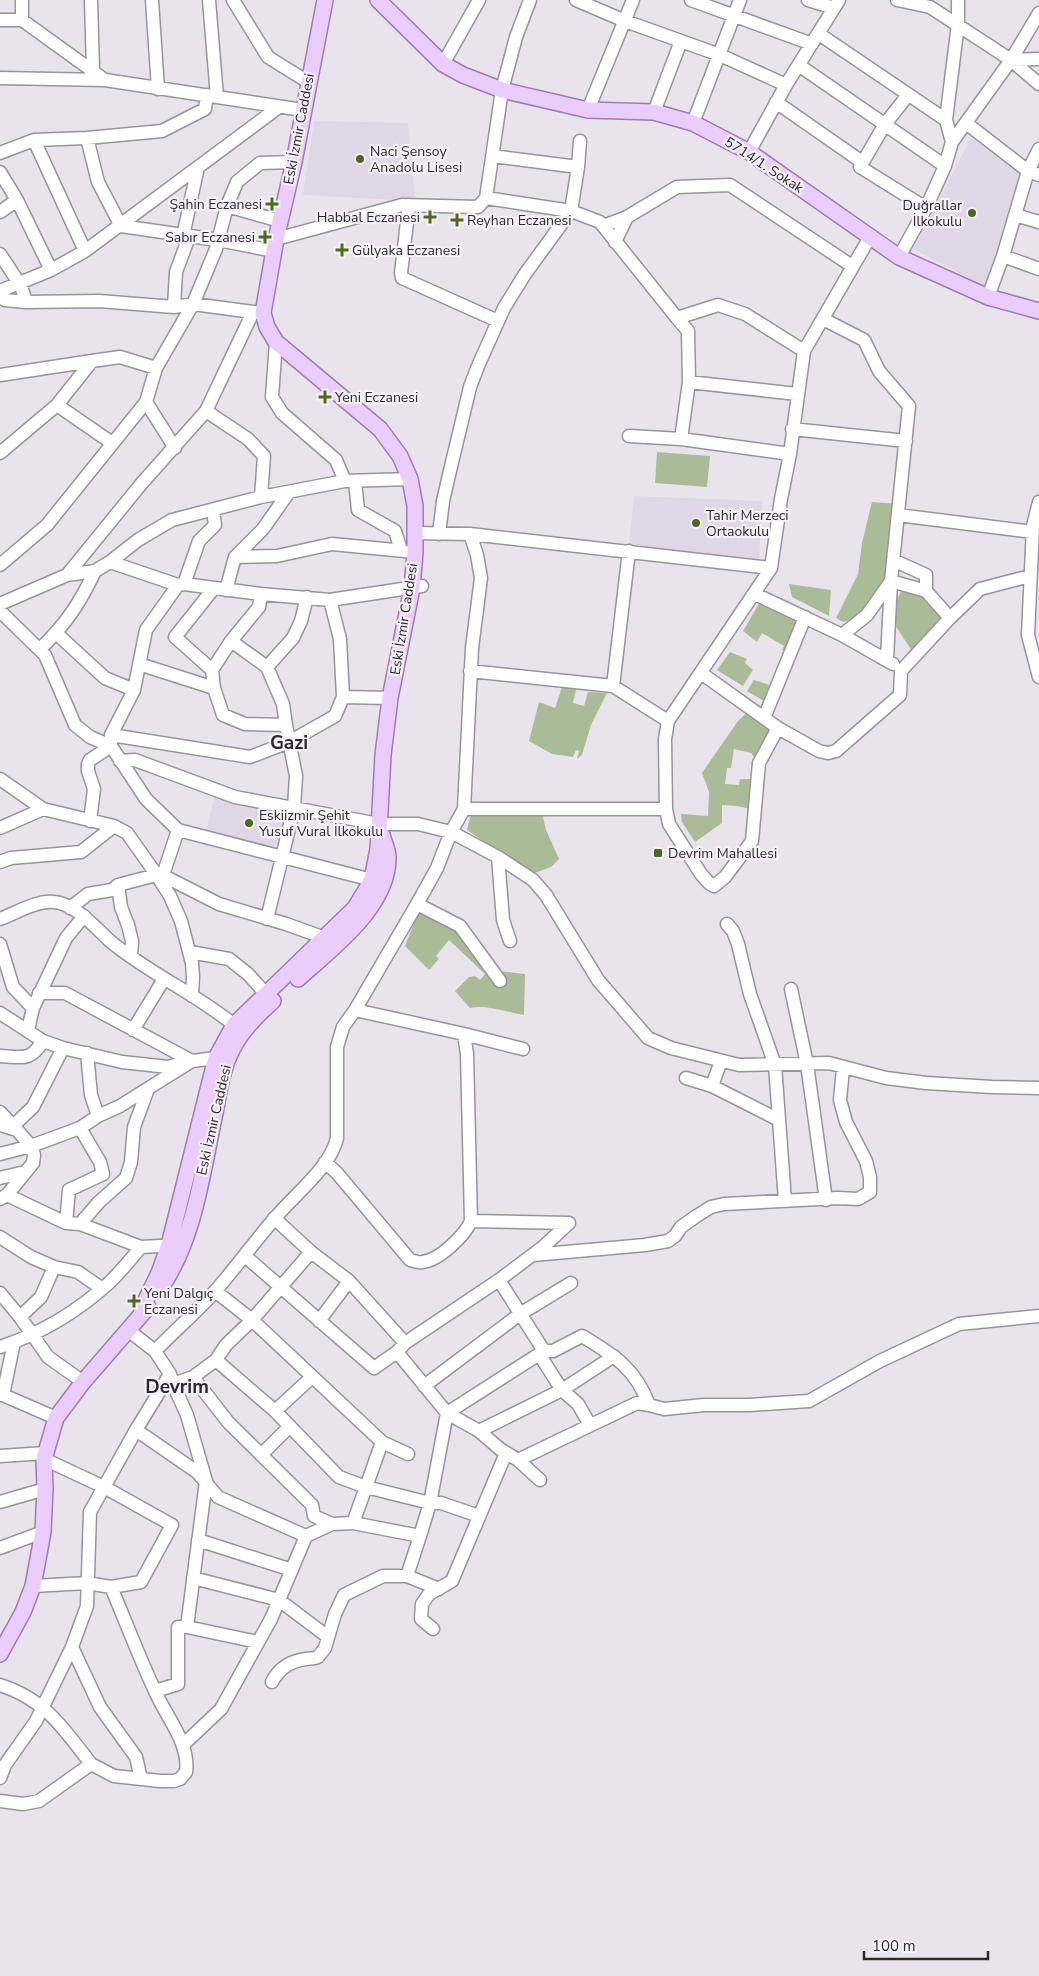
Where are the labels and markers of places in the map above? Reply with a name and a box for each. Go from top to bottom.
place label: Naci Şensoy Anadolu Lisesi [370,142,462,177]
marker: Naci Şensoy Anadolu Lisesi [354,153,366,165]
place label: Şahin Eczanesi [169,195,262,214]
place label: Duğrallar İlkokulu [902,196,962,231]
marker: Şahin Eczanesi [266,198,278,210]
marker: Duğrallar İlkokulu [966,207,978,219]
place label: Habbal Eczanesi [317,208,420,227]
marker: Habbal Eczanesi [424,211,436,223]
place label: Reyhan Eczanesi [467,211,571,230]
marker: Reyhan Eczanesi [451,214,463,226]
place label: Sabır Eczanesi [165,228,255,247]
marker: Sabır Eczanesi [259,231,271,243]
place label: Gülyaka Eczanesi [352,241,460,260]
marker: Gülyaka Eczanesi [336,244,348,256]
place label: Yeni Eczanesi [334,388,418,407]
marker: Yeni Eczanesi [319,391,331,403]
place label: Tahir Merzeci Ortaokulu [706,506,789,541]
marker: Tahir Merzeci Ortaokulu [690,517,702,529]
place label: Eskiizmir Şehit Yusuf Vural İlkokulu [258,806,383,841]
marker: Eskiizmir Şehit Yusuf Vural İlkokulu [243,817,255,829]
place label: Devrim Mahallesi [668,844,777,863]
marker: Devrim Mahallesi [652,847,664,859]
place label: Yeni Dalgıç Eczanesi [143,1284,214,1319]
marker: Yeni Dalgıç Eczanesi [128,1295,140,1307]

